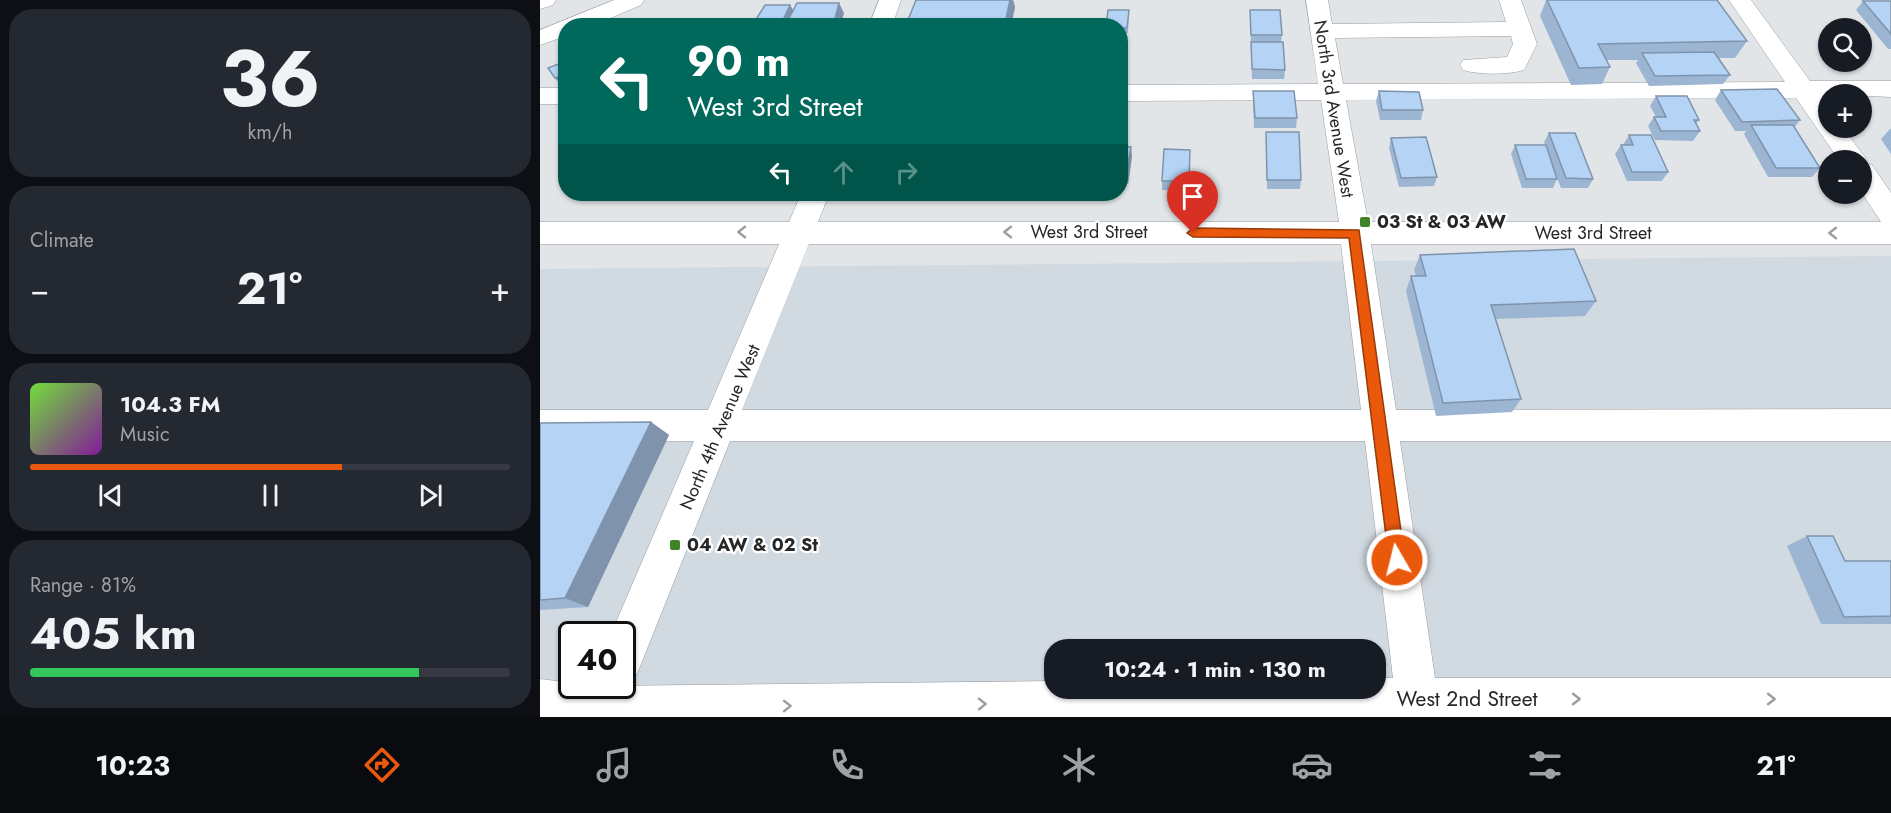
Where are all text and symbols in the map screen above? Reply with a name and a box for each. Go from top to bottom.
street label: North 3rd Avenue West [1307,18,1361,200]
map controls [1818,18,1872,204]
button: search [1818,18,1872,72]
text: 36 [220,23,320,135]
text: 90 m [687,31,790,92]
icon: left [588,42,666,120]
button: + [1818,84,1872,138]
text: West 3rd Street [687,87,863,126]
text: km/h [247,118,293,147]
button: − [1818,150,1872,204]
icon: left [764,156,797,189]
icon: ahead [827,156,860,189]
icon: right [890,156,923,189]
pin [1167,171,1218,233]
icon: arrive [1176,180,1209,213]
place label: 03 St & 03 AW [1377,209,1507,235]
marker: 03 St & 03 AW [1358,215,1372,229]
street label: West 3rd Street [1030,219,1148,245]
street label: West 3rd Street [1534,220,1652,246]
one-way arrow [738,225,747,238]
text: Climate [30,226,94,255]
one-way arrow [1003,226,1012,238]
one-way arrow [1828,227,1837,239]
text: 21° [237,256,302,321]
text: − [30,266,49,313]
text: + [490,266,510,313]
street label: North 4th Avenue West [673,340,767,514]
text: 104.3 FM [120,388,220,420]
text: Music [120,420,170,449]
icon: previous [94,479,127,512]
icon: pause [254,479,287,512]
icon: next [414,479,447,512]
position arrow [1365,528,1429,592]
place label: 04 AW & 02 St [687,532,818,558]
marker: 04 AW & 02 St [668,538,682,552]
text: Range · 81% [30,571,136,600]
text: 405 km [30,601,197,666]
speed limit sign: 40 [558,621,636,699]
text: 10:24 · 1 min · 130 m [1104,653,1326,685]
street label: West 2nd Street [1396,684,1538,714]
one-way arrow [1571,693,1580,705]
one-way arrow [1766,693,1775,705]
one-way arrow [977,698,986,710]
one-way arrow [782,700,791,712]
icon: directions [361,744,403,786]
icon: music [593,744,635,786]
icon: phone [826,744,868,786]
icon: climate [1058,744,1100,786]
icon: car [1291,744,1333,786]
icon: filters [1524,744,1566,786]
text: 10:23 [95,746,170,785]
text: 21° [1756,746,1796,785]

